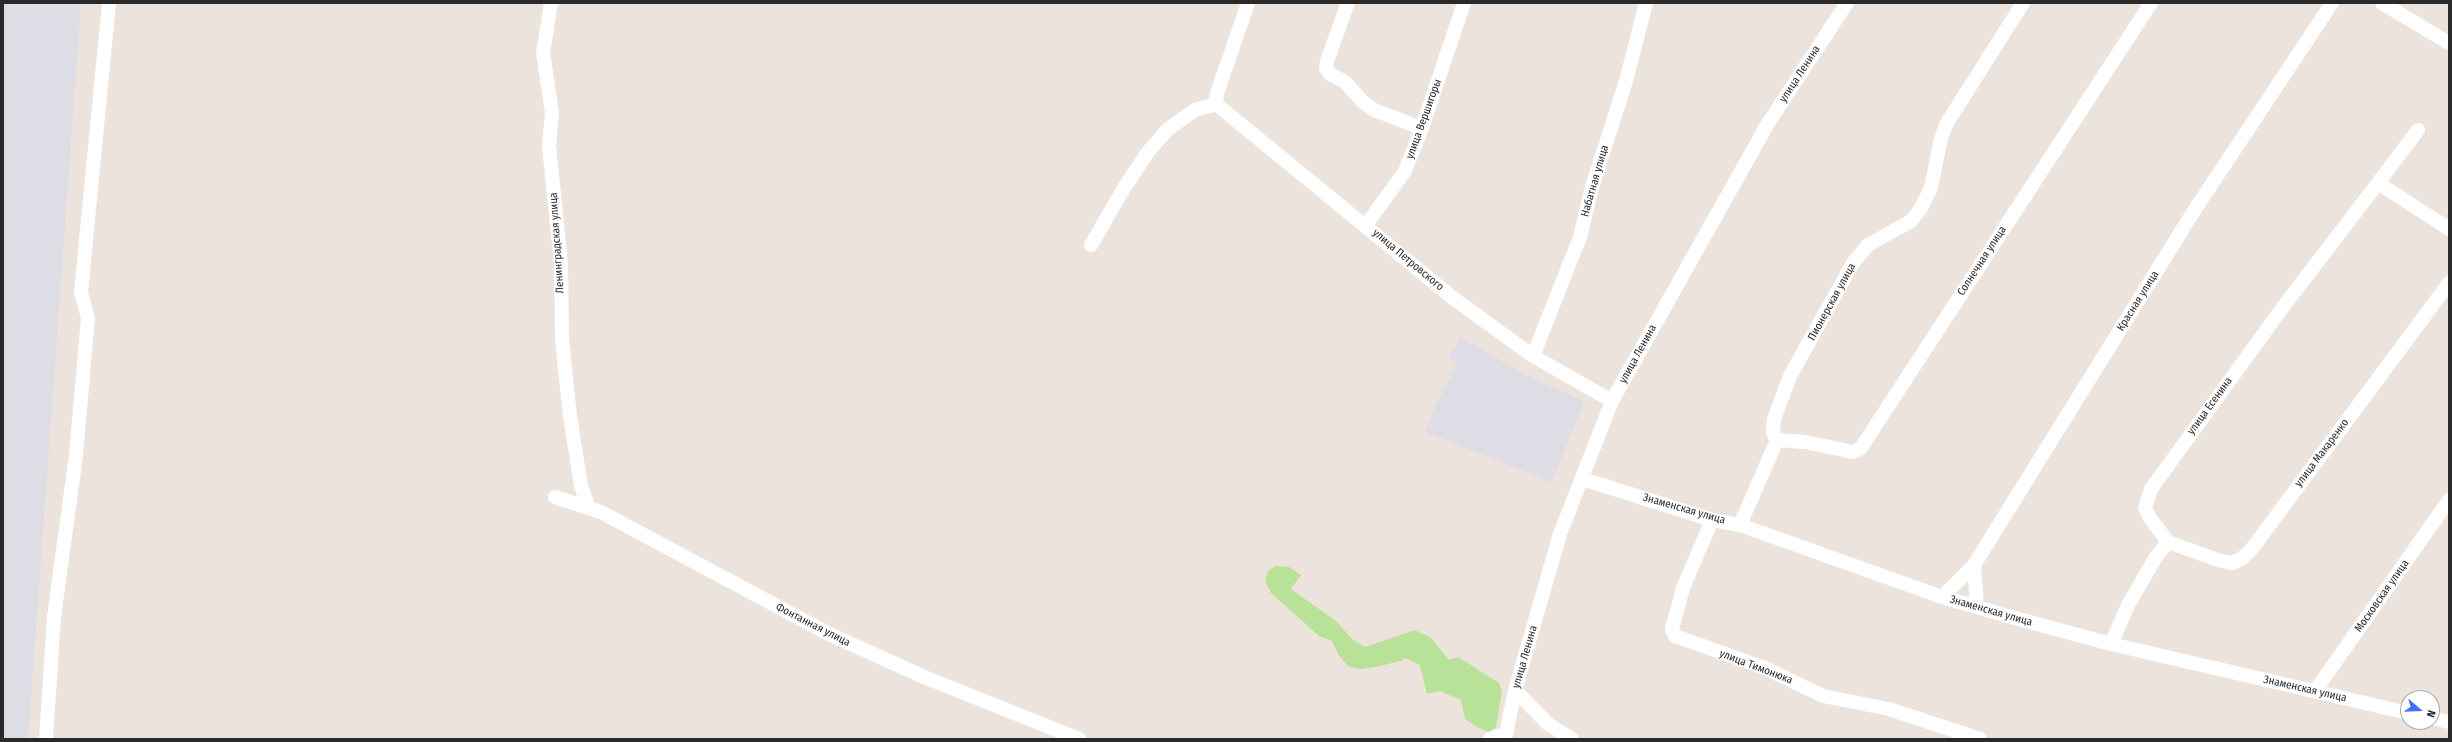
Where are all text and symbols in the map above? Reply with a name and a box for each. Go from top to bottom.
street label: улица Ленина [1777,43,1823,105]
street label: улица Вершигоры [1403,77,1445,161]
street label: Набатная улица [1578,144,1612,218]
street label: Ленинградская улица [547,192,567,294]
street label: Солнечная улица [1955,224,2009,298]
street label: улица Петровского [1370,226,1446,294]
street label: Пионерская улица [1805,261,1859,343]
street label: Красная улица [2114,268,2162,334]
street label: улица Ленина [1616,322,1660,386]
street label: улица Есенина [2185,375,2235,437]
street label: улица Макаренко [2292,416,2352,490]
street label: Знаменская улица [1641,491,1727,527]
street label: Московская улица [2352,557,2412,635]
street label: Знаменская улица [1948,593,2034,629]
street label: Фонтанная улица [773,601,853,649]
street label: улица Ленина [1510,624,1540,690]
street label: улица Тимонюка [1718,647,1794,687]
street label: Знаменская улица [2262,673,2348,705]
north arrow [2400,690,2440,730]
text: N [2424,709,2438,719]

